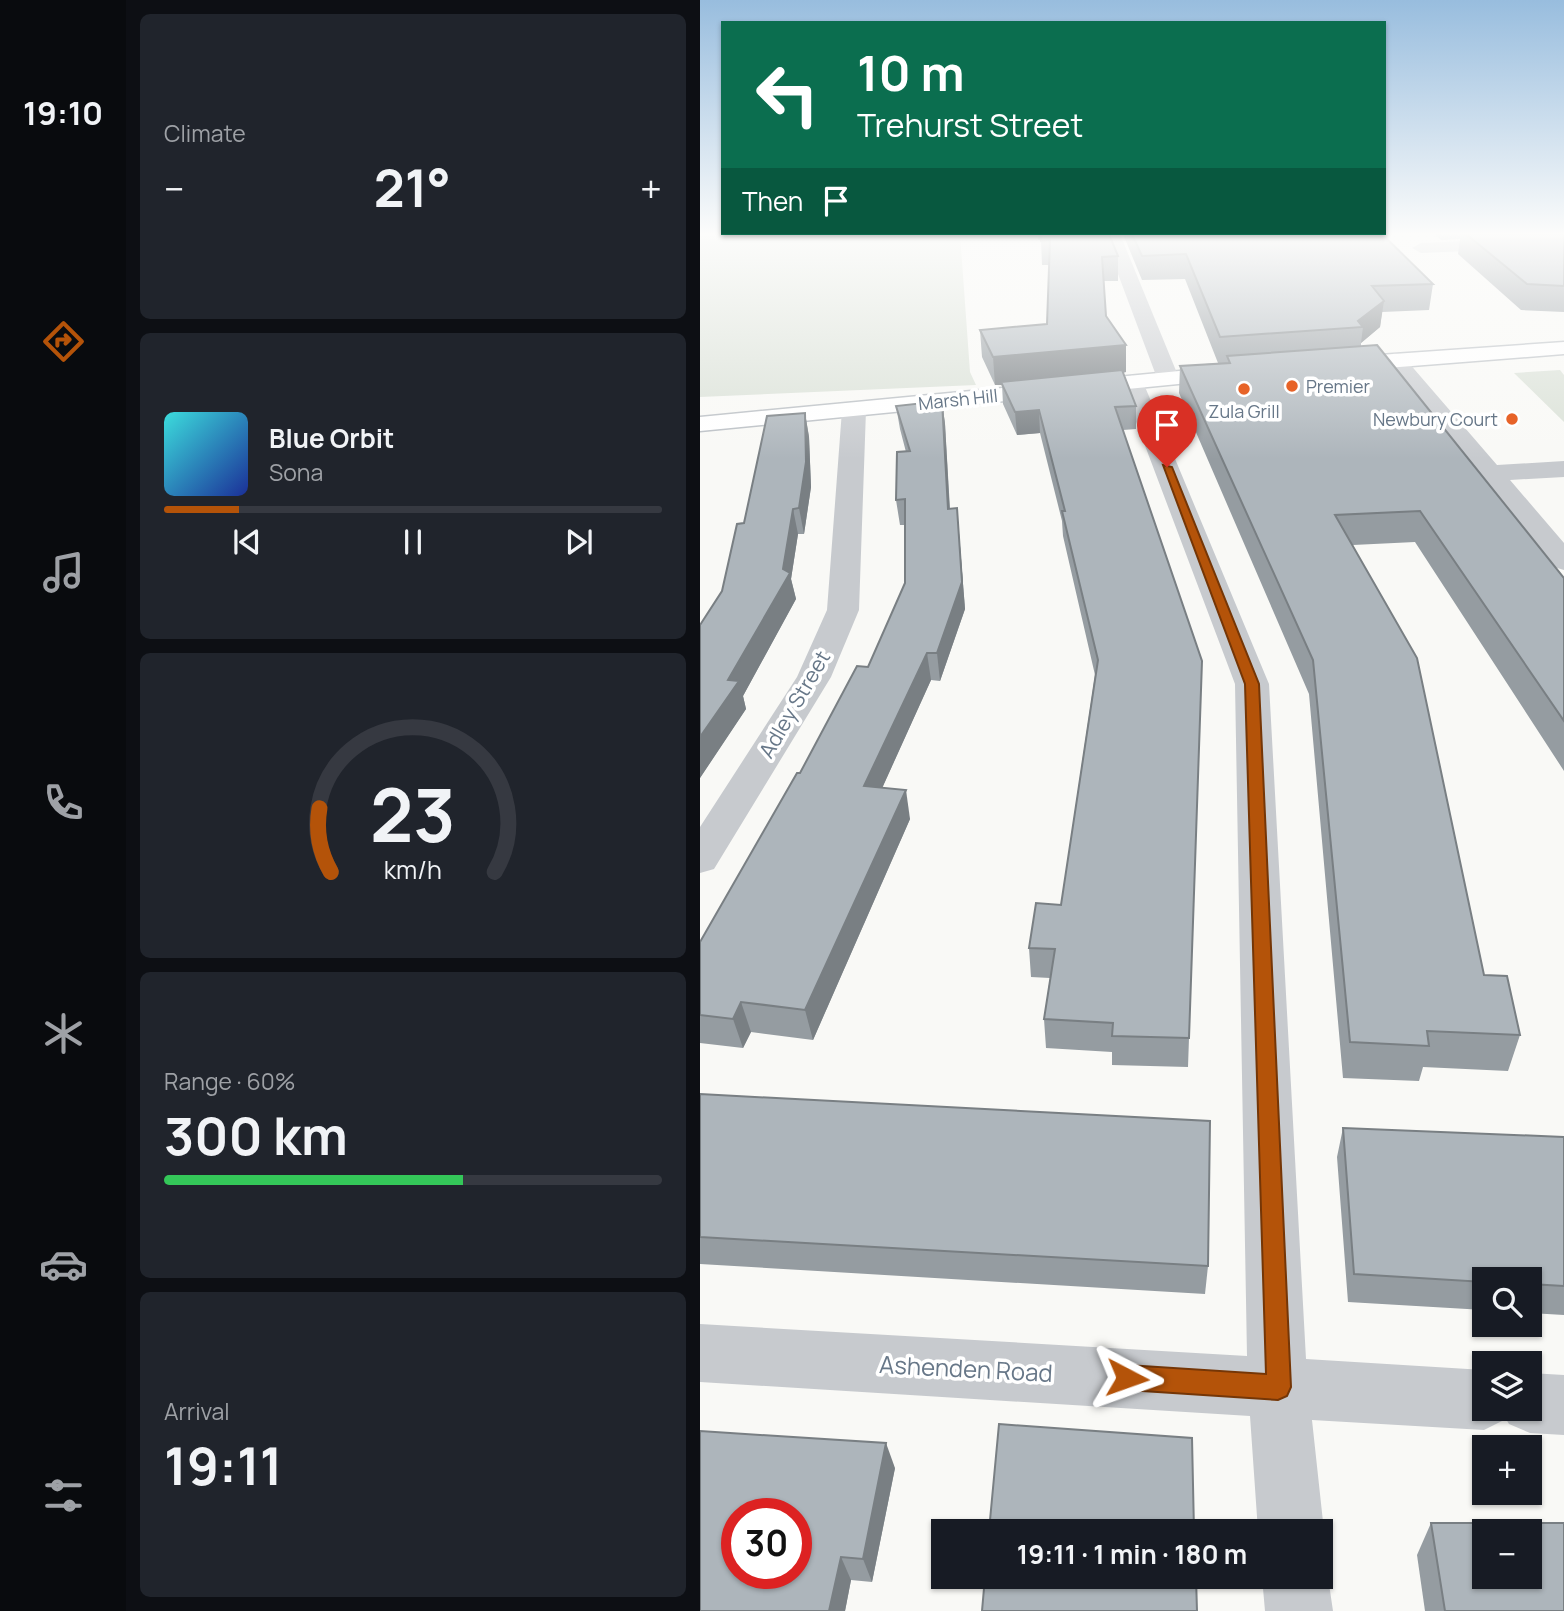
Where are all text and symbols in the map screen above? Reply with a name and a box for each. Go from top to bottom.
text: 10 m [857,39,965,106]
icon: left [742,49,833,140]
text: 19:10 [23,91,103,135]
text: Trehurst Street [857,103,1083,147]
text: Climate [164,117,246,149]
text: 21° [374,152,451,223]
text: − [164,162,185,214]
text: + [640,162,662,214]
icon: arrive [817,182,855,220]
text: Then [742,183,803,219]
icon: directions [39,317,88,366]
place label: Premier [1306,374,1370,398]
marker: Premier [1284,378,1300,394]
marker: Zula Grill [1236,381,1252,397]
street label: Marsh Hill [917,383,999,415]
pin [1137,395,1197,467]
place label: Zula Grill [1208,399,1280,423]
icon: arrive [1148,406,1186,444]
place label: Newbury Court [1373,407,1498,431]
marker: Newbury Court [1504,411,1520,427]
text: Blue Orbit [269,420,394,456]
text: Sona [269,456,323,488]
icon: previous [228,523,266,561]
icon: pause [394,523,432,561]
icon: next [560,523,598,561]
icon: music [39,548,88,597]
street label: Adley Street [752,645,836,763]
text: 23 [370,764,456,864]
icon: phone [39,778,88,827]
text: km/h [384,851,442,886]
icon: climate [39,1009,88,1058]
text: Range · 60% [164,1065,295,1097]
text: 300 km [164,1100,348,1171]
icon: car [39,1240,88,1289]
map controls [1472,1267,1542,1589]
button: search [1472,1267,1542,1337]
position arrow [1090,1341,1164,1415]
street label: Ashenden Road [878,1347,1054,1389]
button: layers [1472,1351,1542,1421]
text: Arrival [164,1395,230,1427]
text: 19:11 [164,1430,282,1501]
button: + [1472,1435,1542,1505]
icon: filters [39,1471,88,1520]
speed limit sign: 30 [721,1498,812,1589]
button: − [1472,1519,1542,1589]
text: 19:11 · 1 min · 180 m [1017,1536,1247,1572]

